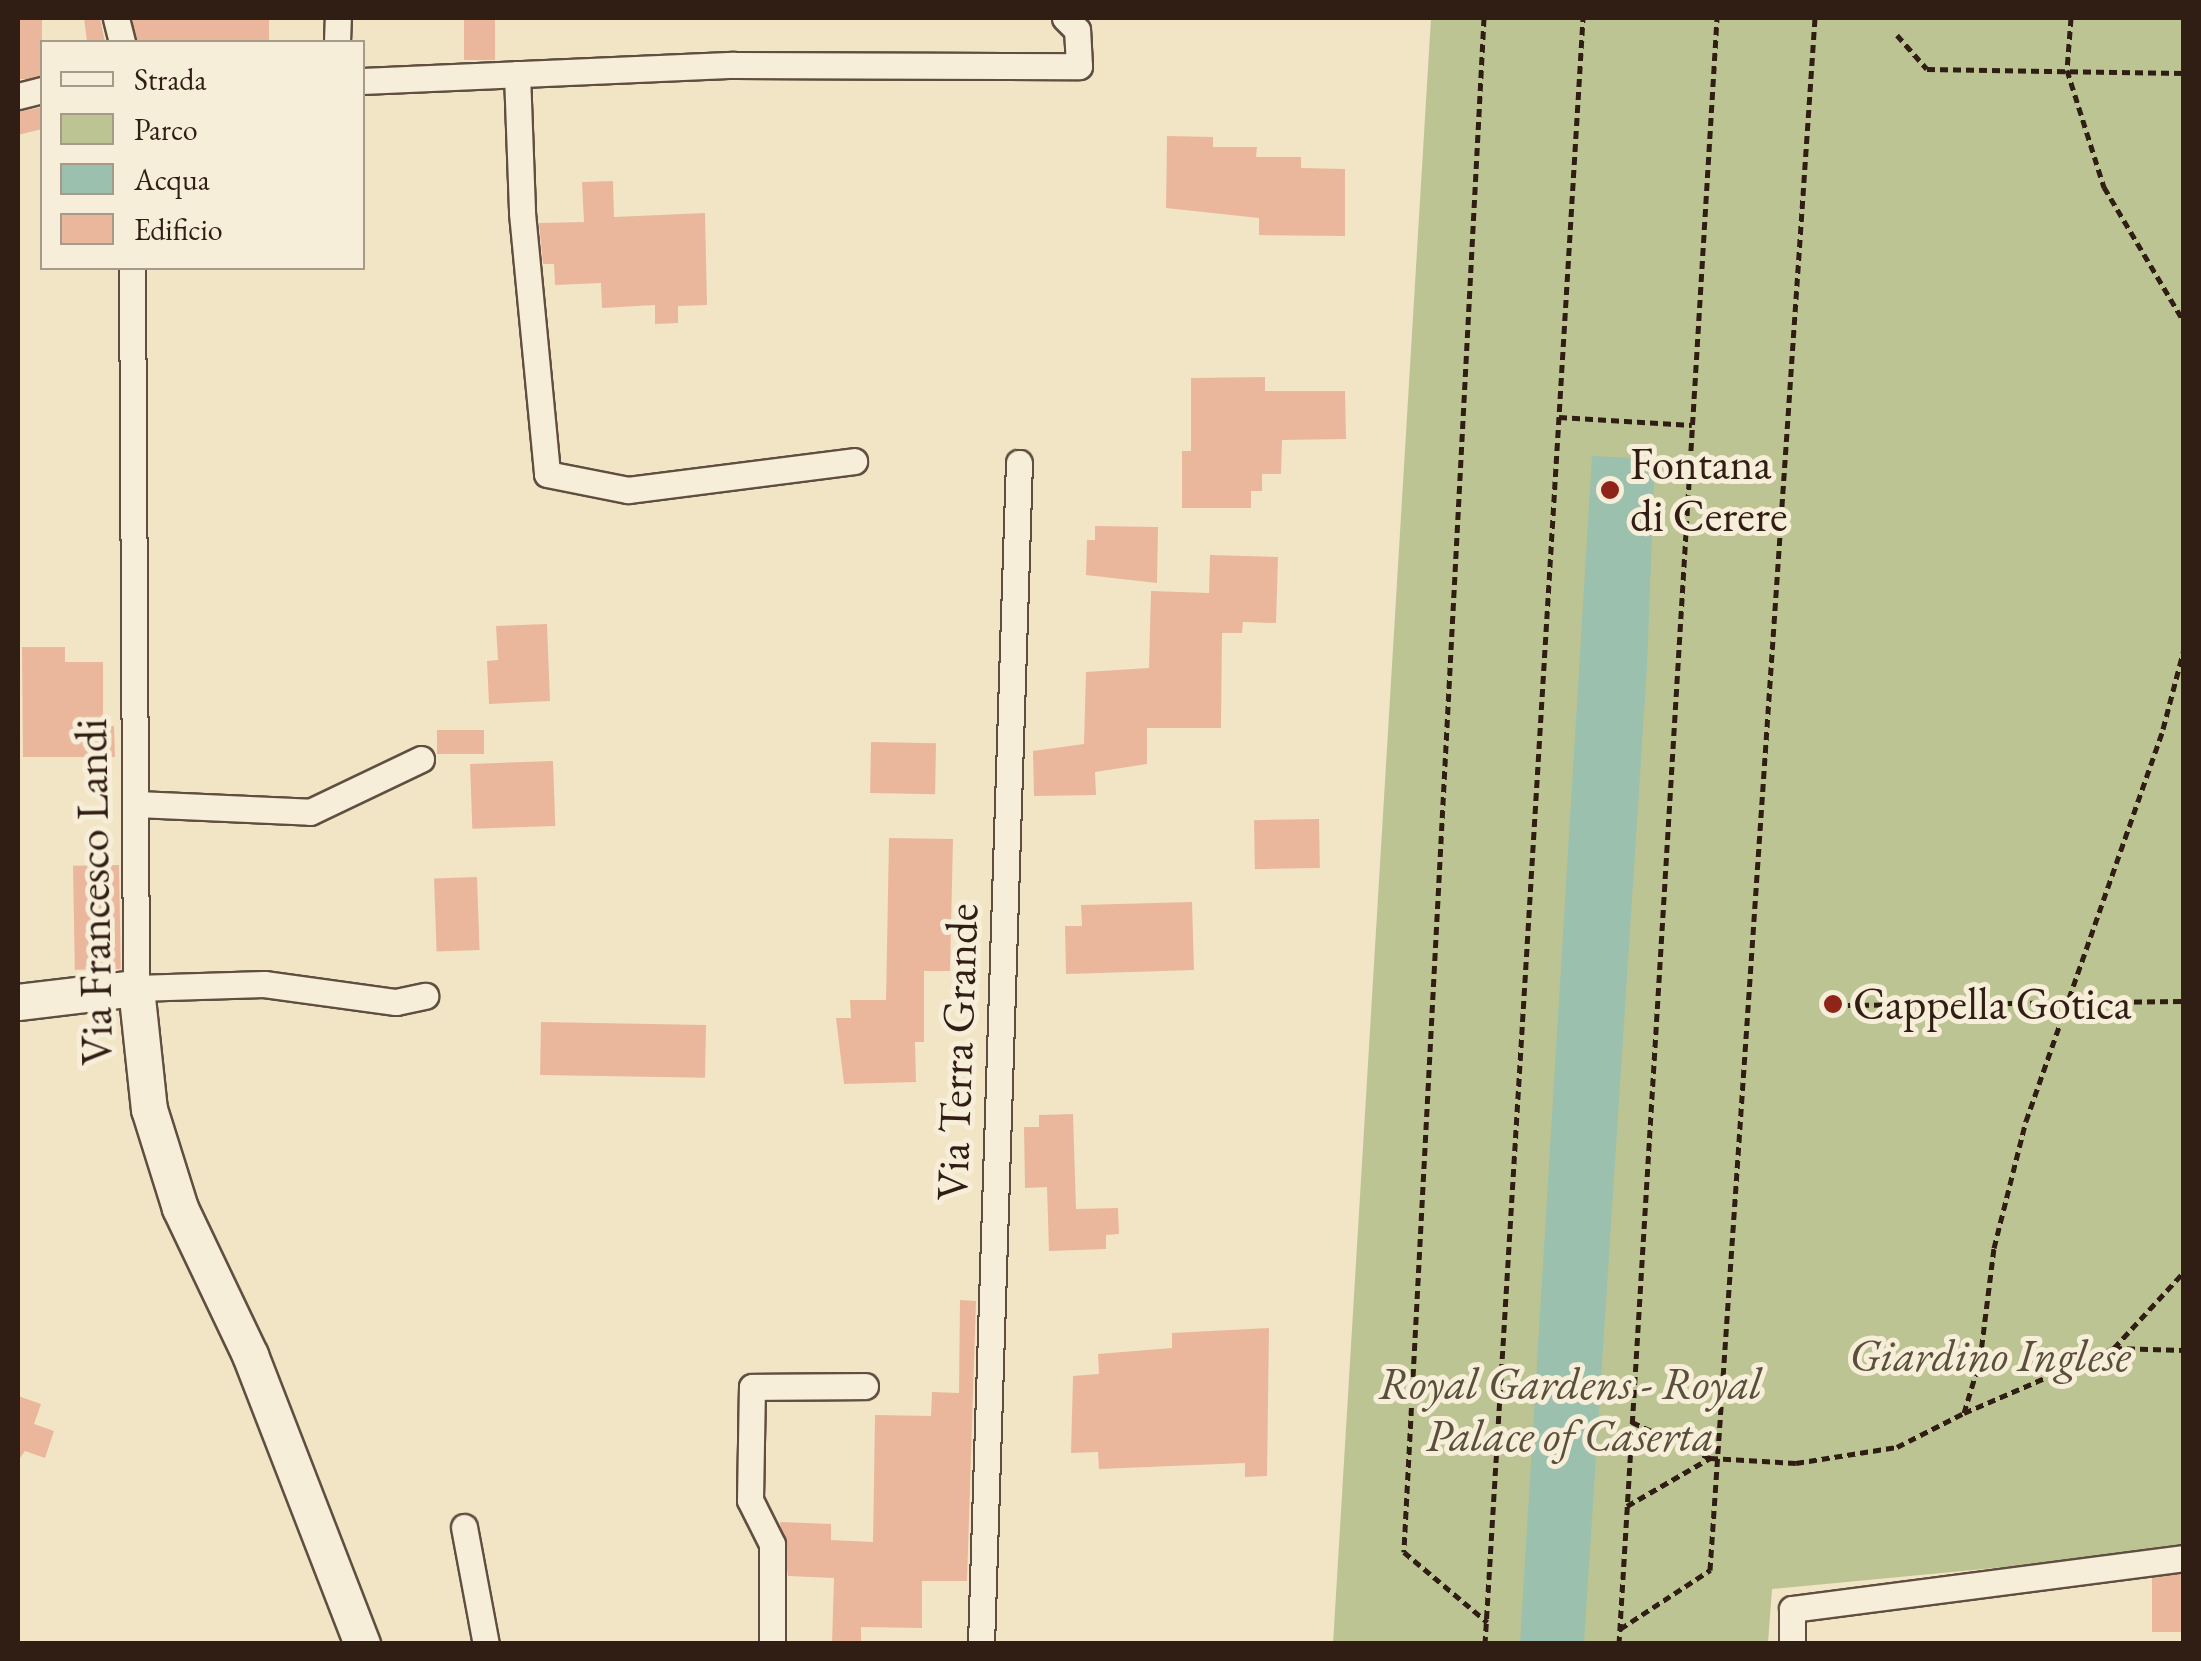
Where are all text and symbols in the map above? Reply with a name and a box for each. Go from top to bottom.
legend [40,40,365,270]
text: Strada [134,60,207,99]
text: Parco [134,110,198,149]
text: Acqua [134,160,210,199]
text: Edificio [134,210,223,249]
place label: Fontana di Cerere [1630,437,1787,543]
marker: Fontana di Cerere [1599,479,1621,501]
street label: Via Francesco Landi [64,718,124,1066]
street label: Via Terra Grande [925,903,989,1201]
place label: Cappella Gotica [1853,977,2132,1031]
marker: Cappella Gotica [1822,993,1844,1015]
park label: Giardino Inglese [1849,1329,2131,1383]
park label: Royal Gardens - Royal Palace of Caserta [1378,1357,1762,1463]

